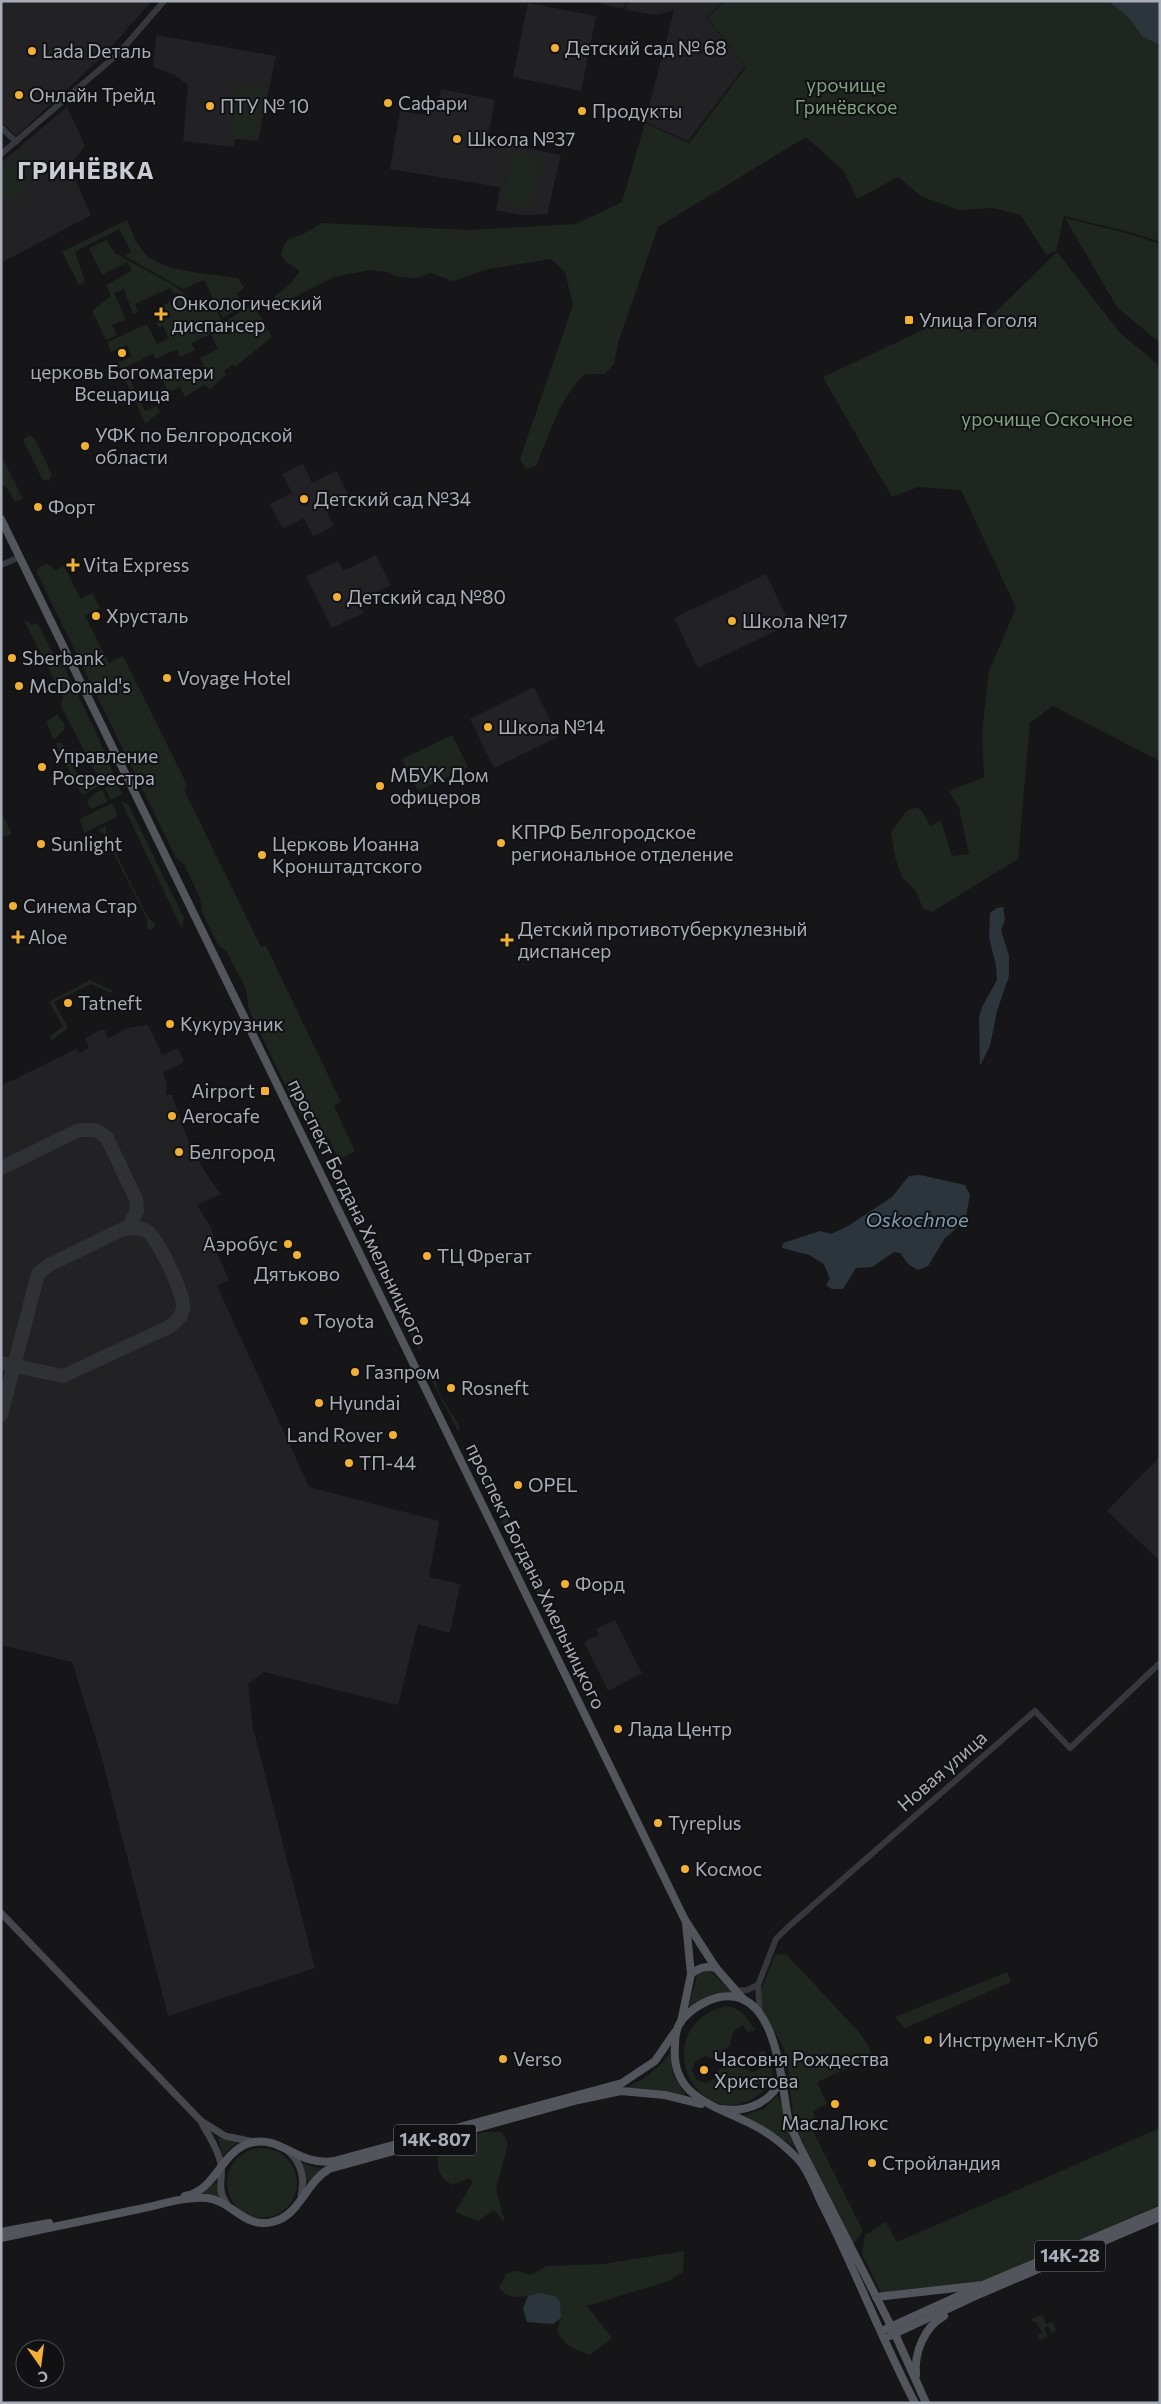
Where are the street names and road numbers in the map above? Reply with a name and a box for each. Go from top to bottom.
street label: проспект Богдана Хмельницкого [284,1075,433,1349]
street label: проспект Богдана Хмельницкого [462,1439,611,1713]
street label: Новая улица [892,1725,991,1816]
road number: 14К-807 [394,2124,476,2156]
road number: 14К-28 [1035,2240,1105,2272]

